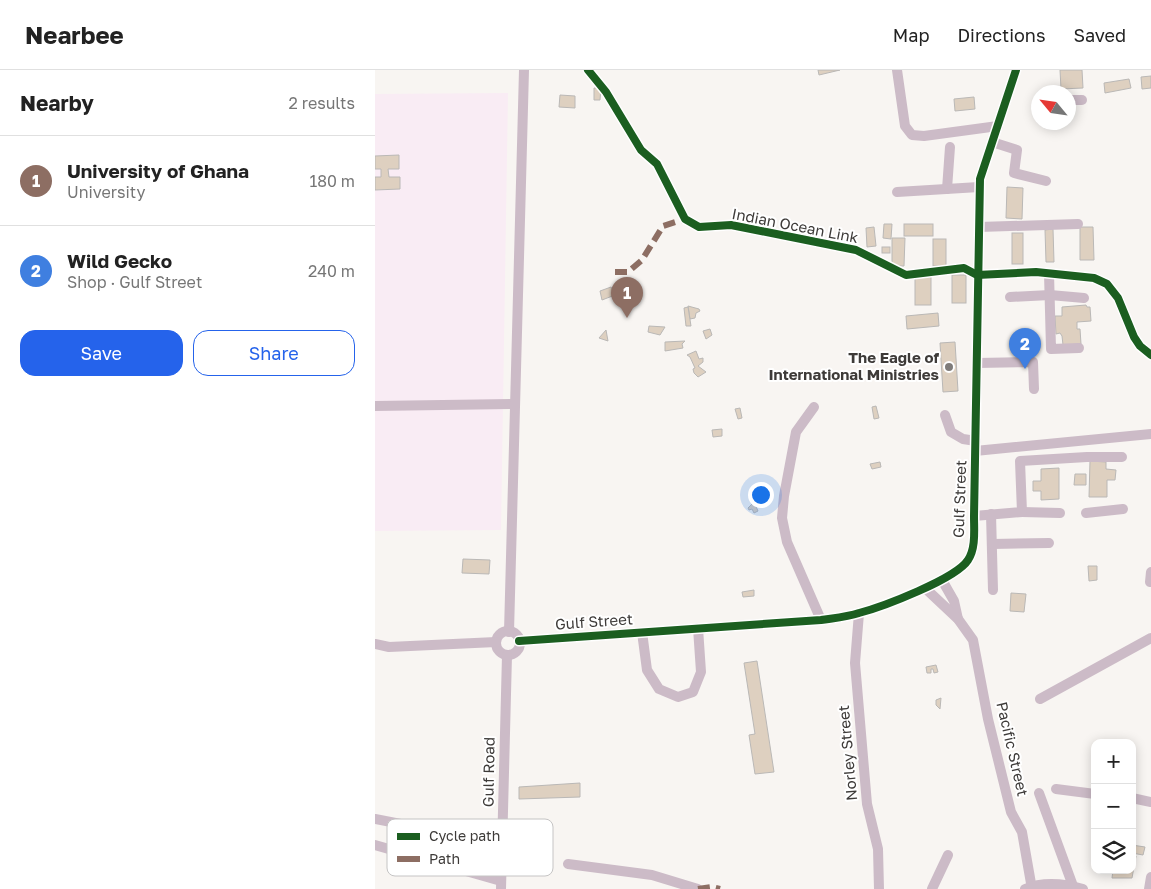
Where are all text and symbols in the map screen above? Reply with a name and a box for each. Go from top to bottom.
text: Nearbee [25,20,124,49]
text: Map [893,24,929,46]
text: Directions [957,24,1045,46]
text: Saved [1073,24,1126,46]
north arrow [1031,85,1076,130]
text: Nearby [20,90,94,116]
text: 2 results [289,93,355,113]
text: University of Ghana [67,159,249,182]
text: 1 [32,171,40,191]
text: 180 m [309,171,355,191]
text: University [67,182,145,202]
street label: Indian Ocean Link [730,204,860,246]
text: Wild Gecko [67,249,172,272]
text: 2 [31,261,41,281]
text: 240 m [308,261,355,281]
text: Shop · Gulf Street [67,272,202,292]
pin: 1 [611,277,643,318]
pin: 2 [1009,328,1041,369]
button: Save [20,330,183,376]
button: Share [193,330,355,376]
place label: The Eagle of International Ministries [769,348,940,383]
marker: The Eagle of International Ministries [943,361,955,373]
street label: Gulf Street [949,460,969,538]
your location [748,482,774,508]
street label: Gulf Street [555,609,633,633]
street label: Pacific Street [993,700,1033,798]
street label: Norley Street [834,705,860,802]
street label: Gulf Road [478,737,498,807]
map controls [1091,739,1136,874]
button: + [1091,739,1136,784]
button: − [1091,784,1136,829]
legend [387,819,553,876]
text: Cycle path [429,827,500,844]
button: layers [1091,829,1136,874]
text: Path [429,850,460,867]

